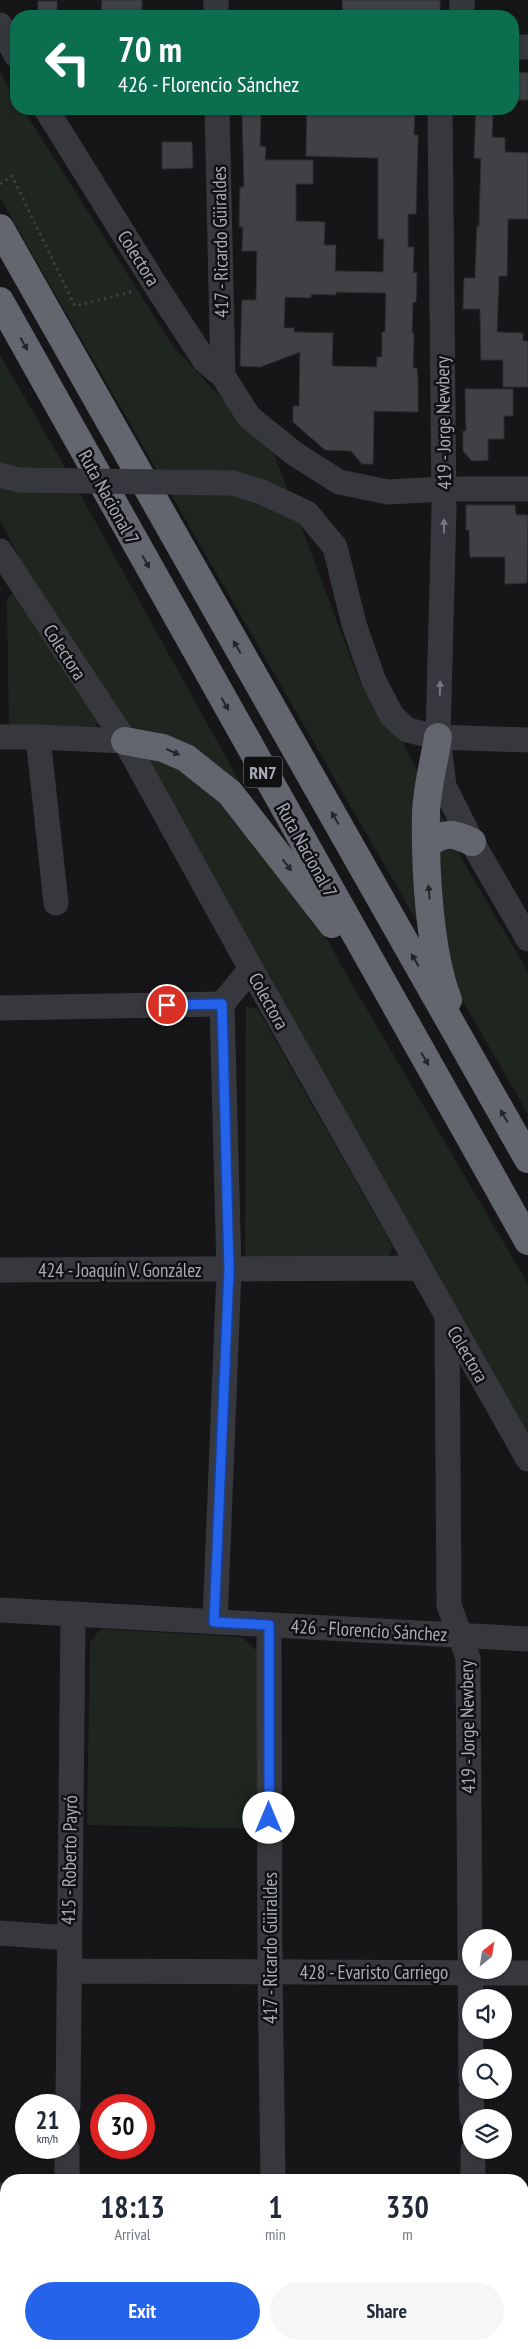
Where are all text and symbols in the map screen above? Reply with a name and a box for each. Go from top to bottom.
text: 70 m [118,26,182,72]
icon: left [35,30,100,95]
text: 426 - Florencio Sánchez [118,70,299,98]
street label: 417 - Ricardo Güiraldes [207,166,233,318]
street label: Colectora [113,226,165,290]
one-way arrow [20,337,28,351]
street label: 419 - Jorge Newbery [430,355,456,490]
street label: Ruta Nacional 7 [73,446,145,548]
one-way arrow [440,518,448,534]
one-way arrow [142,555,150,570]
street label: Colectora [38,620,92,684]
one-way arrow [233,640,242,653]
one-way arrow [436,680,444,696]
one-way arrow [221,697,230,711]
one-way arrow [166,748,180,756]
road number: RN7 [244,756,282,788]
street label: Ruta Nacional 7 [271,799,343,901]
one-way arrow [330,812,339,825]
one-way arrow [282,858,292,871]
one-way arrow [425,884,433,900]
one-way arrow [410,953,419,967]
street label: Colectora [244,968,294,1034]
pin [146,984,188,1026]
icon: arrive [153,991,181,1019]
one-way arrow [420,1053,429,1066]
one-way arrow [499,1110,508,1123]
street label: 424 - Joaquín V. González [38,1258,202,1282]
street label: Colectora [442,1321,494,1387]
street label: 426 - Florencio Sánchez [290,1614,448,1646]
street label: 419 - Jorge Newbery [454,1659,480,1794]
position arrow [242,1791,294,1843]
street label: 415 - Roberto Payró [56,1795,82,1925]
street label: 417 - Ricardo Güiraldes [258,1872,282,2024]
north arrow [462,1929,512,1979]
map controls [462,1929,512,2159]
street label: 428 - Evaristo Carriego [300,1960,448,1984]
button: sound [462,1989,512,2039]
button: search [462,2049,512,2099]
speed limit sign: 30 [90,2094,155,2159]
text: 21 [36,2104,59,2136]
button: layers [462,2109,512,2159]
text: km/h [37,2131,58,2146]
text: 18:13 [100,2187,165,2226]
text: 1 [268,2187,283,2226]
text: 330 [386,2187,429,2226]
text: Arrival [114,2224,151,2244]
text: min [265,2224,286,2244]
text: m [402,2224,413,2244]
button: Exit [25,2282,260,2340]
button: Share [270,2282,504,2340]

